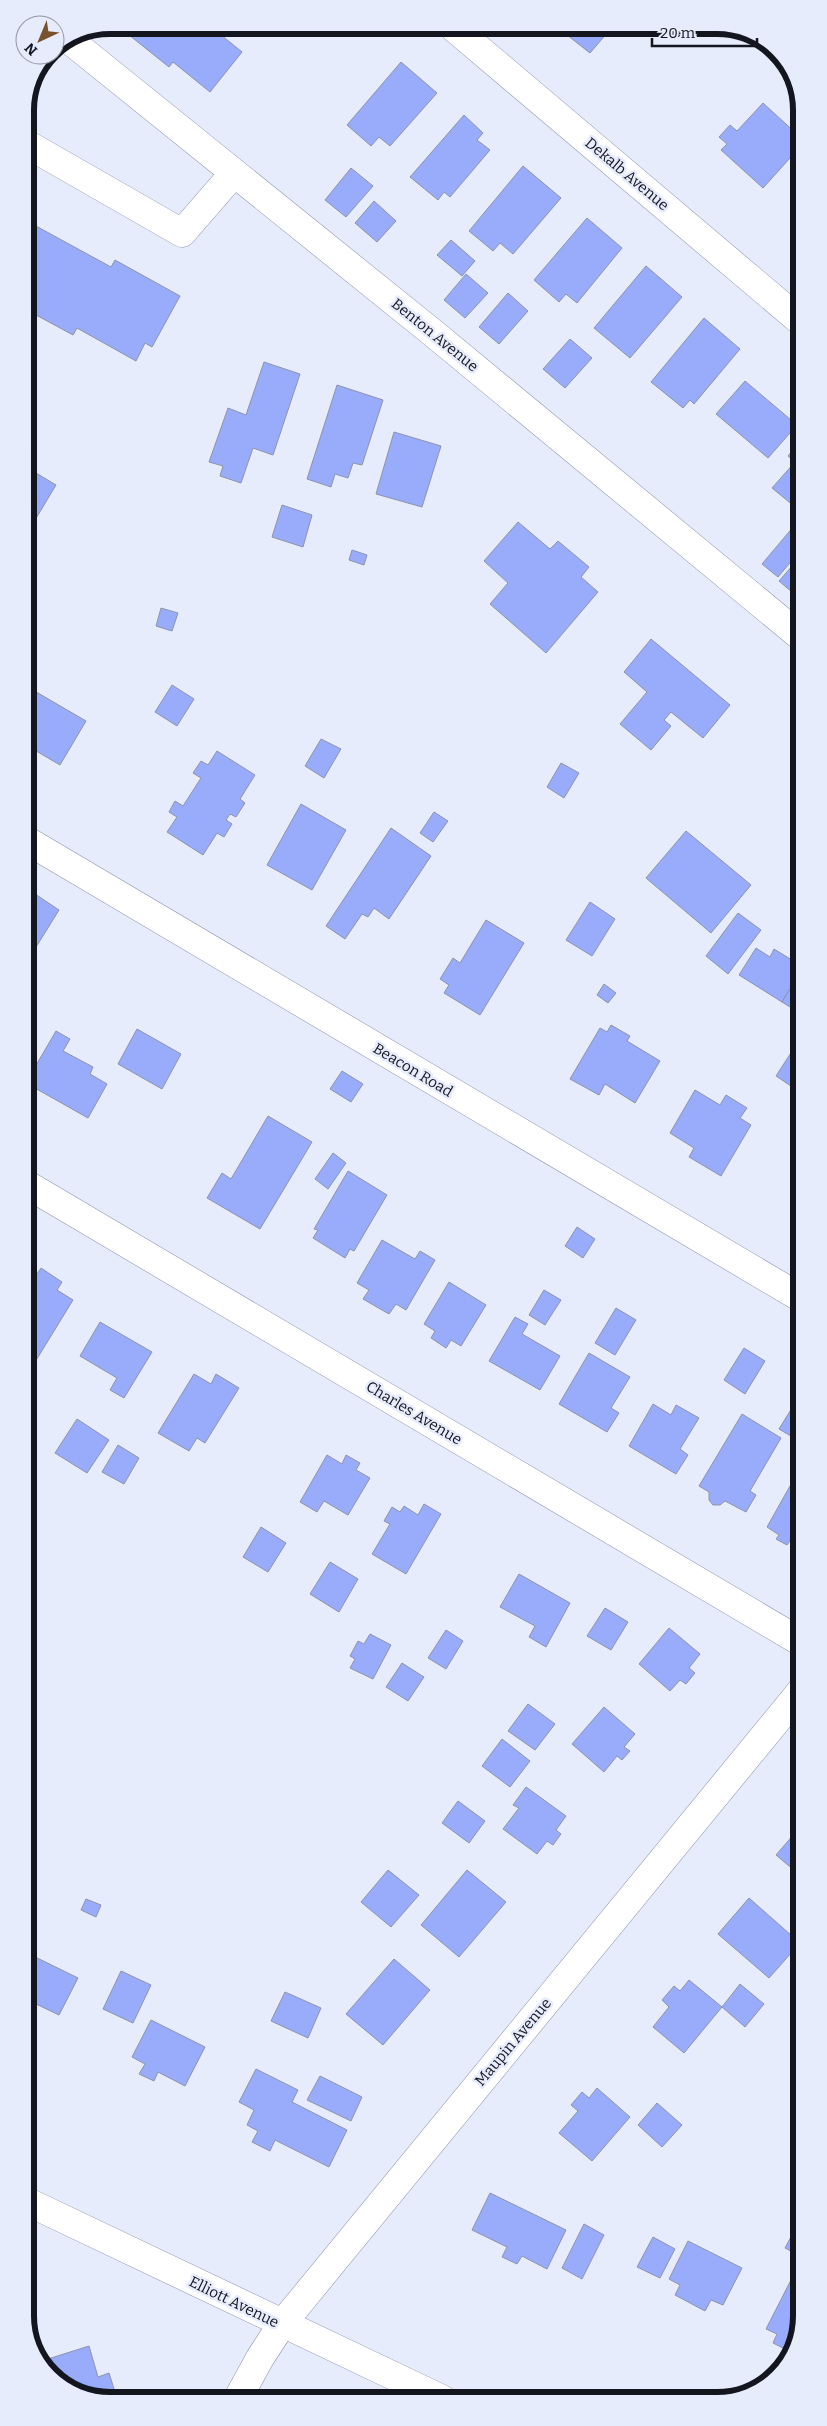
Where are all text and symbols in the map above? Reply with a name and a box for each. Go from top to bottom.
north arrow [15,15,65,65]
scale bar [652,15,757,47]
text: 20 m [660,24,696,42]
text: N [21,39,41,59]
street label: Dekalb Avenue [581,134,673,214]
street label: Benton Avenue [388,295,482,375]
street label: Beacon Road [370,1039,456,1101]
street label: Charles Avenue [363,1377,465,1449]
street label: Maupin Avenue [471,1994,555,2090]
street label: Elliott Avenue [186,2273,282,2331]

